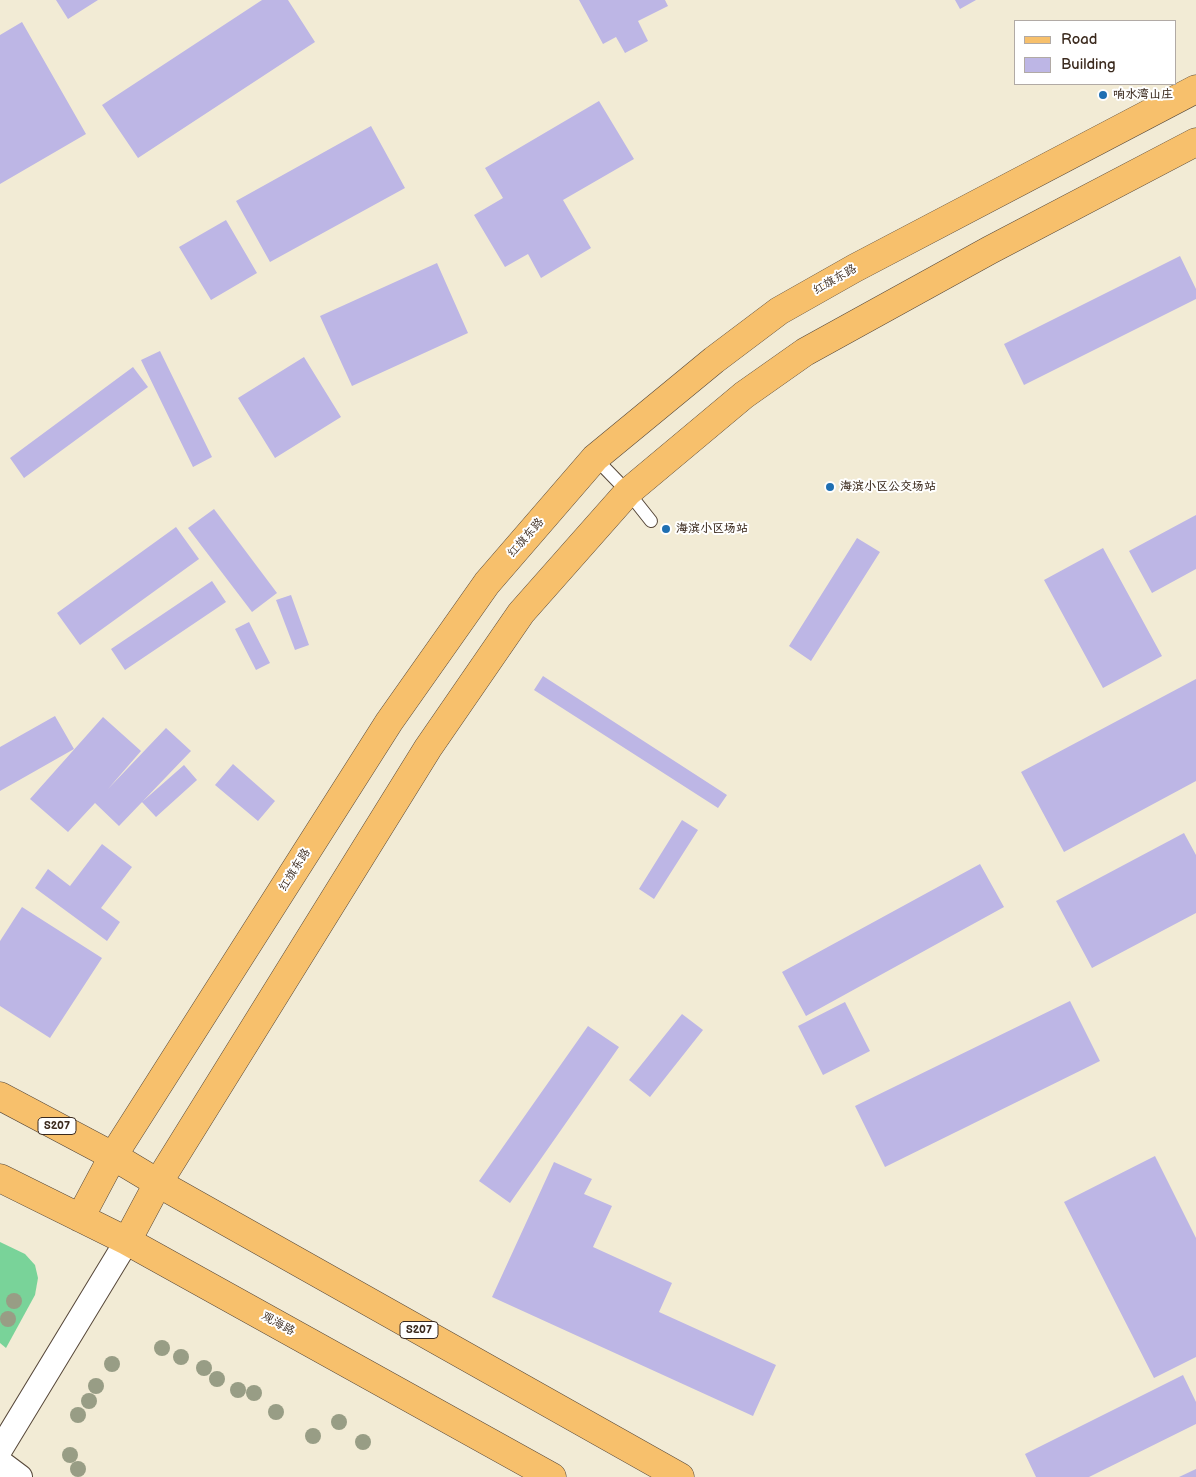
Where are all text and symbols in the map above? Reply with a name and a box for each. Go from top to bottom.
legend [1014,20,1176,85]
text: Road [1061,30,1097,49]
text: Building [1061,55,1116,74]
place label: 响水湾山庄 [1113,88,1173,102]
marker: 响水湾山庄 [1097,89,1109,101]
street label: 红旗东路 [811,262,859,298]
place label: 海滨小区公交场站 [840,480,936,494]
marker: 海滨小区公交场站 [824,481,836,493]
street label: 红旗东路 [505,515,547,561]
place label: 海滨小区场站 [676,522,748,536]
marker: 海滨小区场站 [660,523,672,535]
street label: 红旗东路 [276,846,314,894]
road number: S207 [38,1118,76,1134]
street label: 观海路 [259,1309,297,1339]
road number: S207 [400,1322,438,1338]

